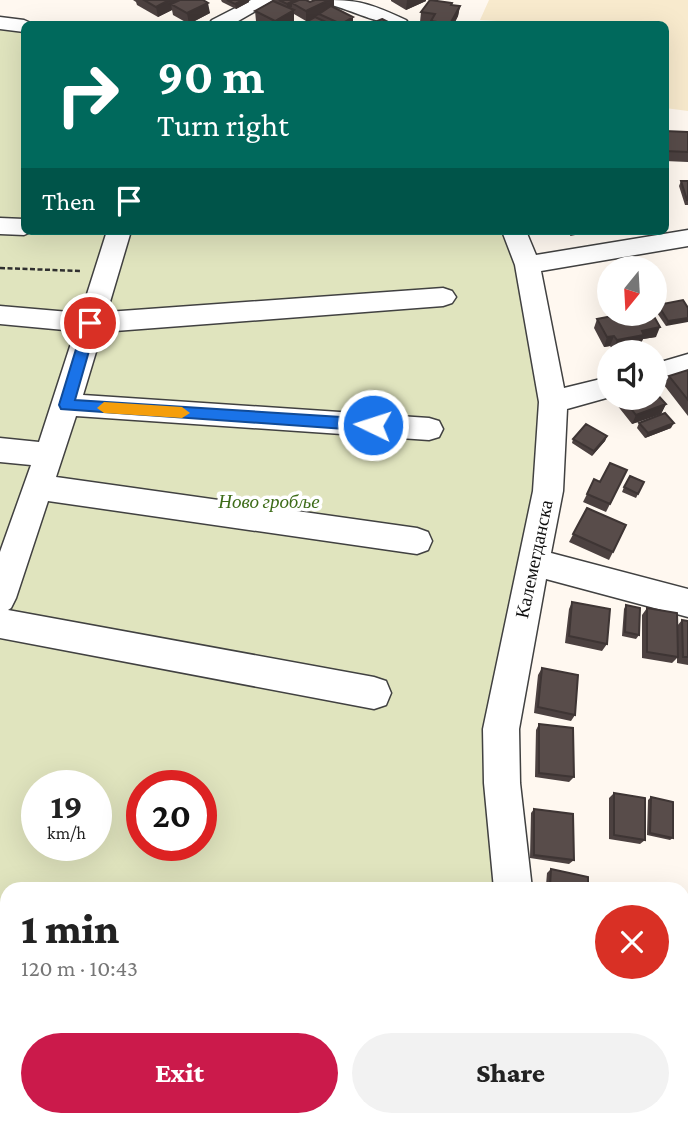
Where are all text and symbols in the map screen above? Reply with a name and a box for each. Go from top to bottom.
icon: right [42,49,133,140]
text: 90 m [157,49,264,104]
text: Turn right [157,107,289,143]
icon: arrive [110,182,148,220]
text: Then [42,187,96,216]
north arrow [597,256,667,326]
map controls [597,256,667,410]
pin [60,293,120,353]
icon: arrive [71,304,109,342]
button: sound [597,340,667,410]
position arrow [336,388,410,462]
park label: Ново гробље [217,491,320,512]
street label: Калемегданска [511,497,557,620]
speed limit sign: 20 [126,770,217,861]
text: 19 [50,787,83,826]
text: km/h [47,823,86,843]
text: 1 min [21,905,119,952]
button: close [595,905,669,979]
text: 120 m · 10:43 [21,955,138,981]
button: Exit [21,1033,338,1113]
button: Share [352,1033,669,1113]

